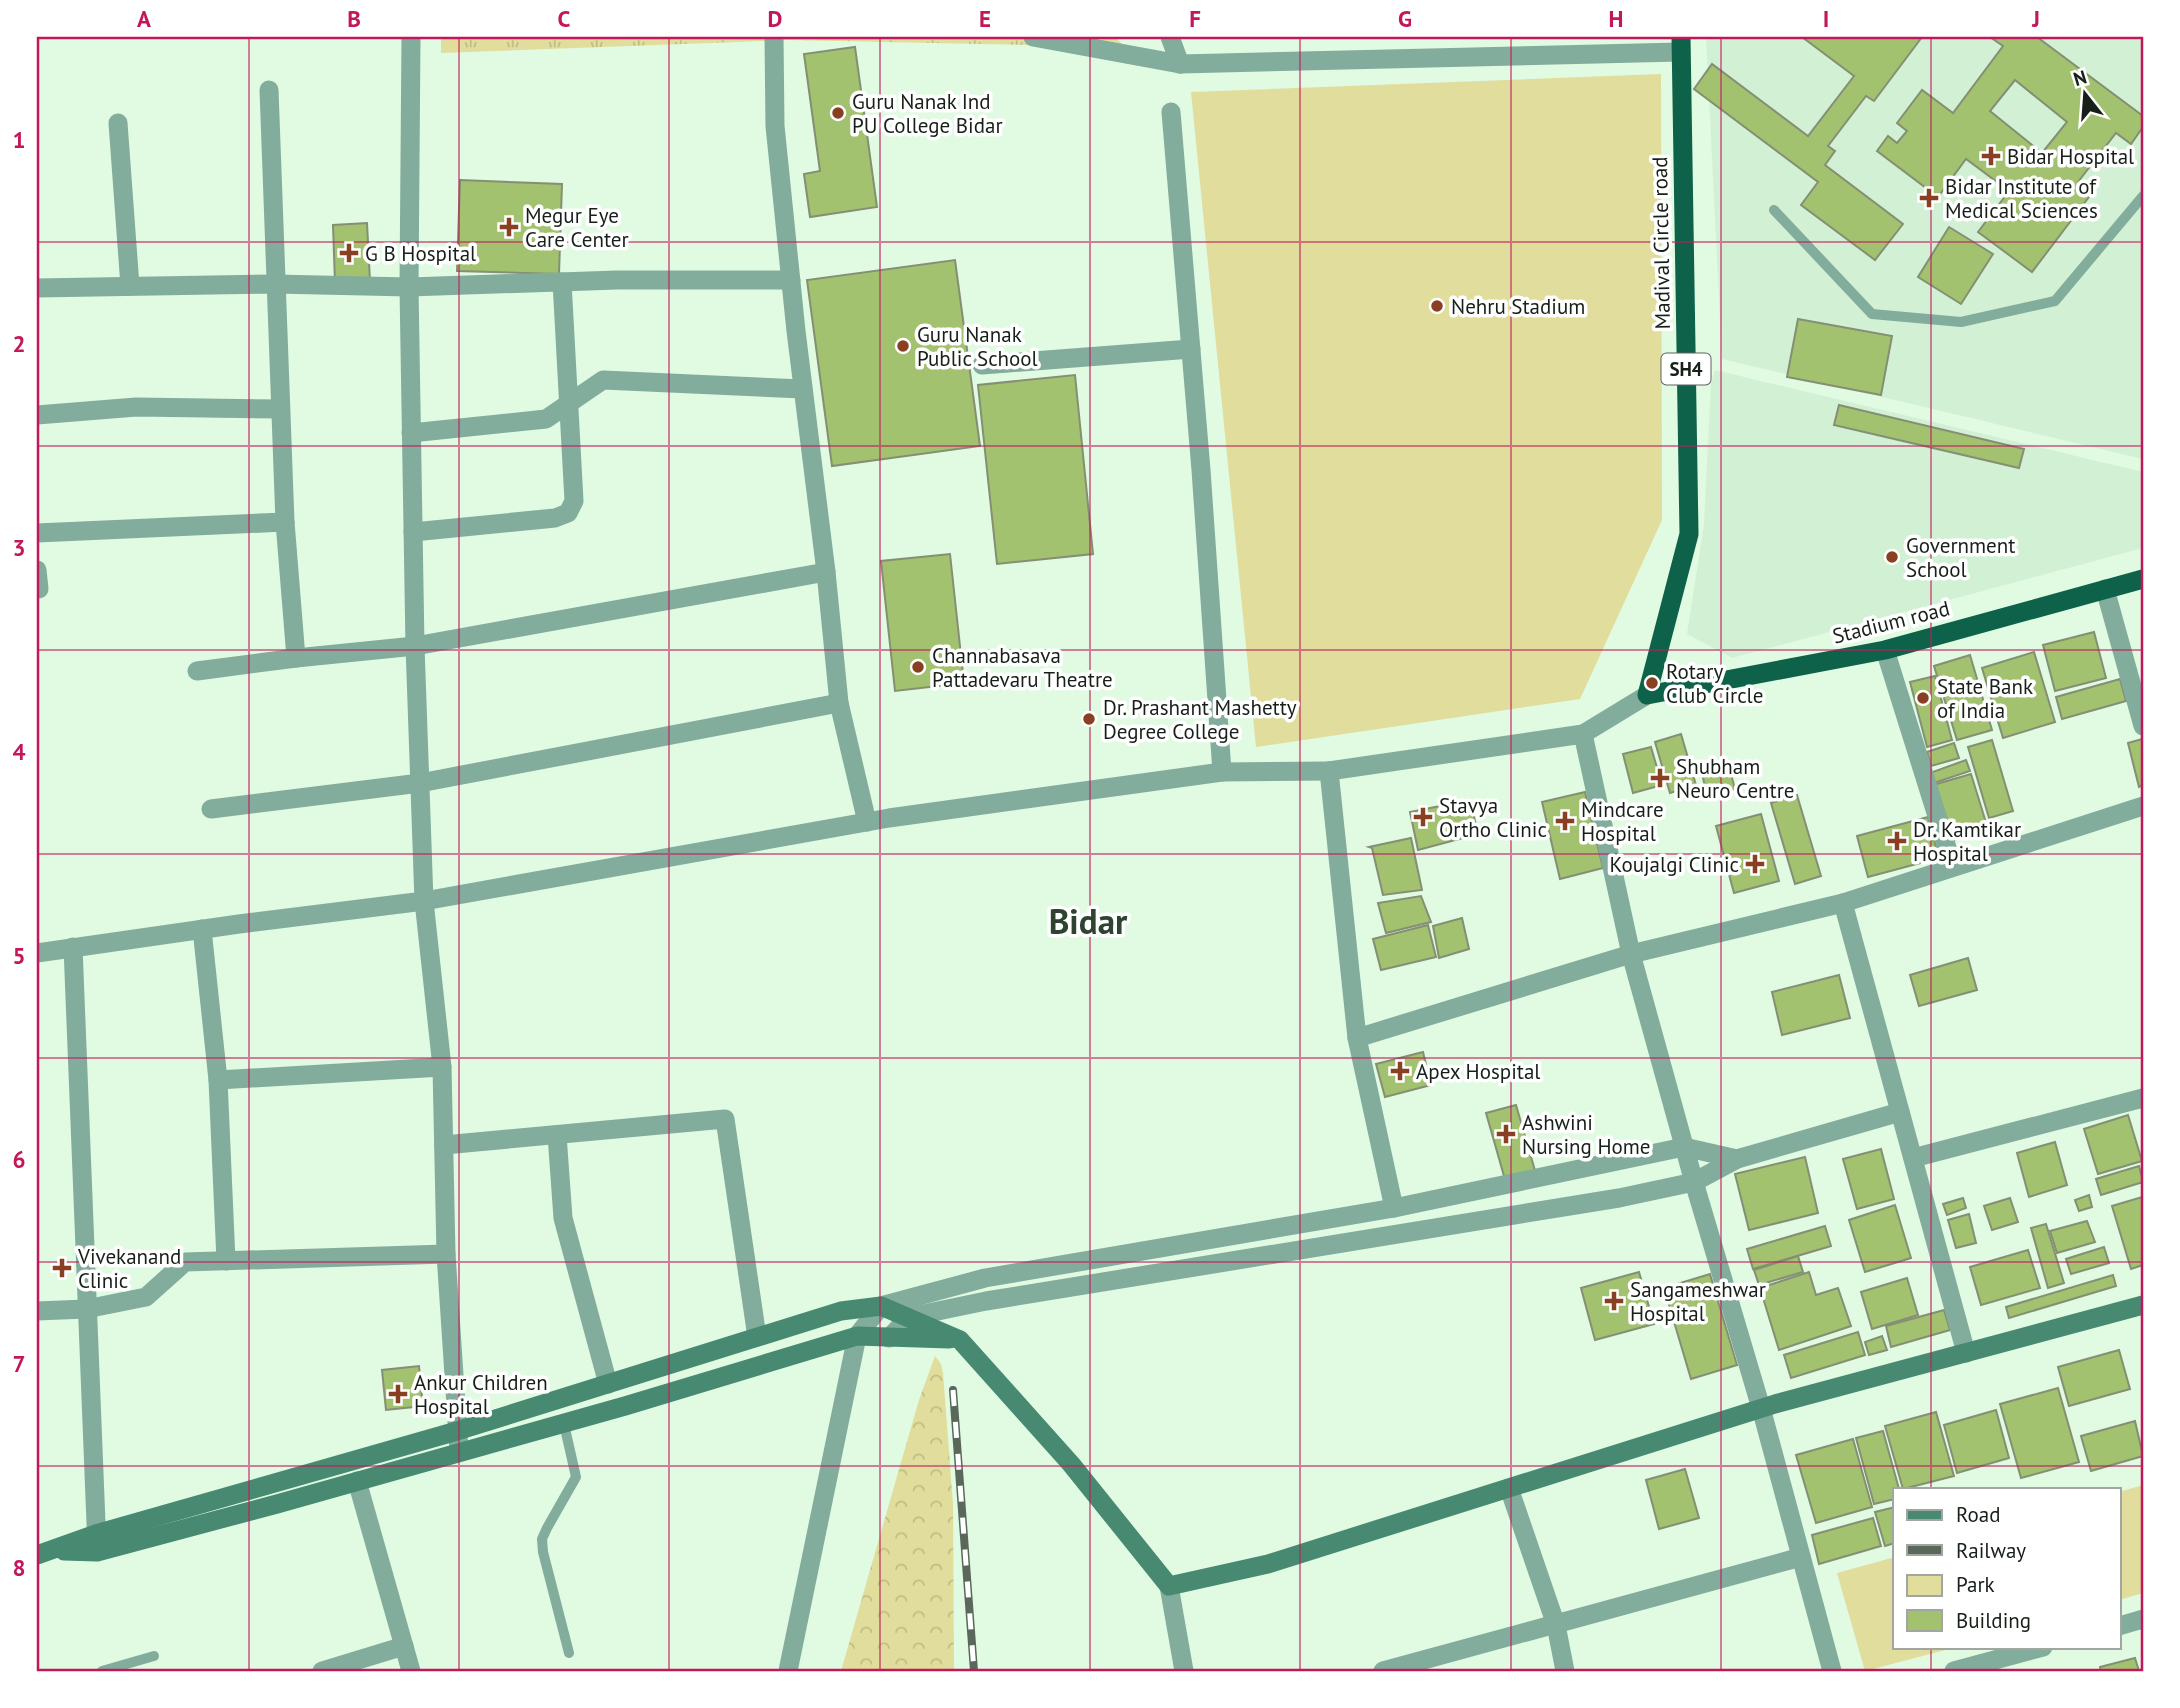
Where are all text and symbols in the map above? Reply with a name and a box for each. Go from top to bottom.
text: A [137,4,151,33]
text: B [347,4,361,33]
text: C [558,4,571,33]
text: D [768,4,782,33]
text: E [979,4,991,33]
text: F [1189,4,1201,33]
text: G [1398,4,1412,33]
text: H [1609,4,1623,33]
text: I [1823,4,1829,33]
text: J [2031,4,2040,33]
north arrow [2050,60,2120,130]
text: N [2071,64,2090,91]
place label: Guru Nanak Ind PU College Bidar [852,88,1003,139]
marker: Guru Nanak Ind PU College Bidar [830,105,846,121]
text: 1 [12,125,26,154]
place label: Bidar Hospital [2007,143,2134,170]
marker: Bidar Hospital [1981,146,2001,166]
street label: Madival Circle road [1646,156,1676,330]
place label: Bidar Institute of Medical Sciences [1945,173,2098,224]
marker: Bidar Institute of Medical Sciences [1919,188,1939,208]
place label: Megur Eye Care Center [525,202,629,253]
marker: Megur Eye Care Center [499,217,519,237]
place label: G B Hospital [365,240,476,267]
marker: G B Hospital [339,243,359,263]
place label: Nehru Stadium [1451,293,1585,320]
marker: Nehru Stadium [1429,298,1445,314]
place label: Guru Nanak Public School [917,321,1038,372]
text: 2 [12,329,26,358]
marker: Guru Nanak Public School [895,338,911,354]
road number: SH4 [1662,354,1710,384]
place label: Government School [1906,532,2015,583]
text: 3 [12,533,26,562]
marker: Government School [1884,549,1900,565]
street label: Stadium road [1830,594,1952,650]
place label: Channabasava Pattadevaru Theatre [932,642,1113,693]
place label: Rotary Club Circle [1666,658,1763,709]
marker: Channabasava Pattadevaru Theatre [910,659,926,675]
place label: State Bank of India [1937,673,2033,724]
marker: Rotary Club Circle [1644,675,1660,691]
marker: State Bank of India [1915,690,1931,706]
place label: Dr. Prashant Mashetty Degree College [1103,694,1297,745]
marker: Dr. Prashant Mashetty Degree College [1081,711,1097,727]
text: 4 [12,737,26,766]
place label: Shubham Neuro Centre [1676,753,1794,804]
marker: Shubham Neuro Centre [1650,768,1670,788]
place label: Stavya Ortho Clinic [1439,792,1547,843]
place label: Mindcare Hospital [1581,796,1664,847]
marker: Stavya Ortho Clinic [1413,807,1433,827]
marker: Mindcare Hospital [1555,811,1575,831]
place label: Dr. Kamtikar Hospital [1913,816,2021,867]
marker: Dr. Kamtikar Hospital [1887,831,1907,851]
place label: Koujalgi Clinic [1610,851,1739,878]
marker: Koujalgi Clinic [1745,854,1765,874]
district label: Bidar [1049,898,1128,944]
text: 5 [12,941,26,970]
place label: Apex Hospital [1416,1058,1541,1085]
marker: Apex Hospital [1390,1061,1410,1081]
place label: Ashwini Nursing Home [1522,1109,1651,1160]
marker: Ashwini Nursing Home [1496,1124,1516,1144]
text: 6 [12,1145,26,1174]
place label: Vivekanand Clinic [77,1243,181,1294]
marker: Vivekanand Clinic [52,1258,72,1278]
place label: Sangameshwar Hospital [1630,1276,1766,1327]
marker: Sangameshwar Hospital [1604,1291,1624,1311]
text: 7 [12,1349,26,1378]
place label: Ankur Children Hospital [414,1369,548,1420]
marker: Ankur Children Hospital [388,1384,408,1404]
legend [1893,1488,2120,1648]
text: Road [1956,1501,2000,1528]
text: Railway [1956,1537,2026,1564]
text: 8 [12,1553,26,1582]
text: Park [1956,1571,1995,1598]
text: Building [1956,1607,2031,1634]

